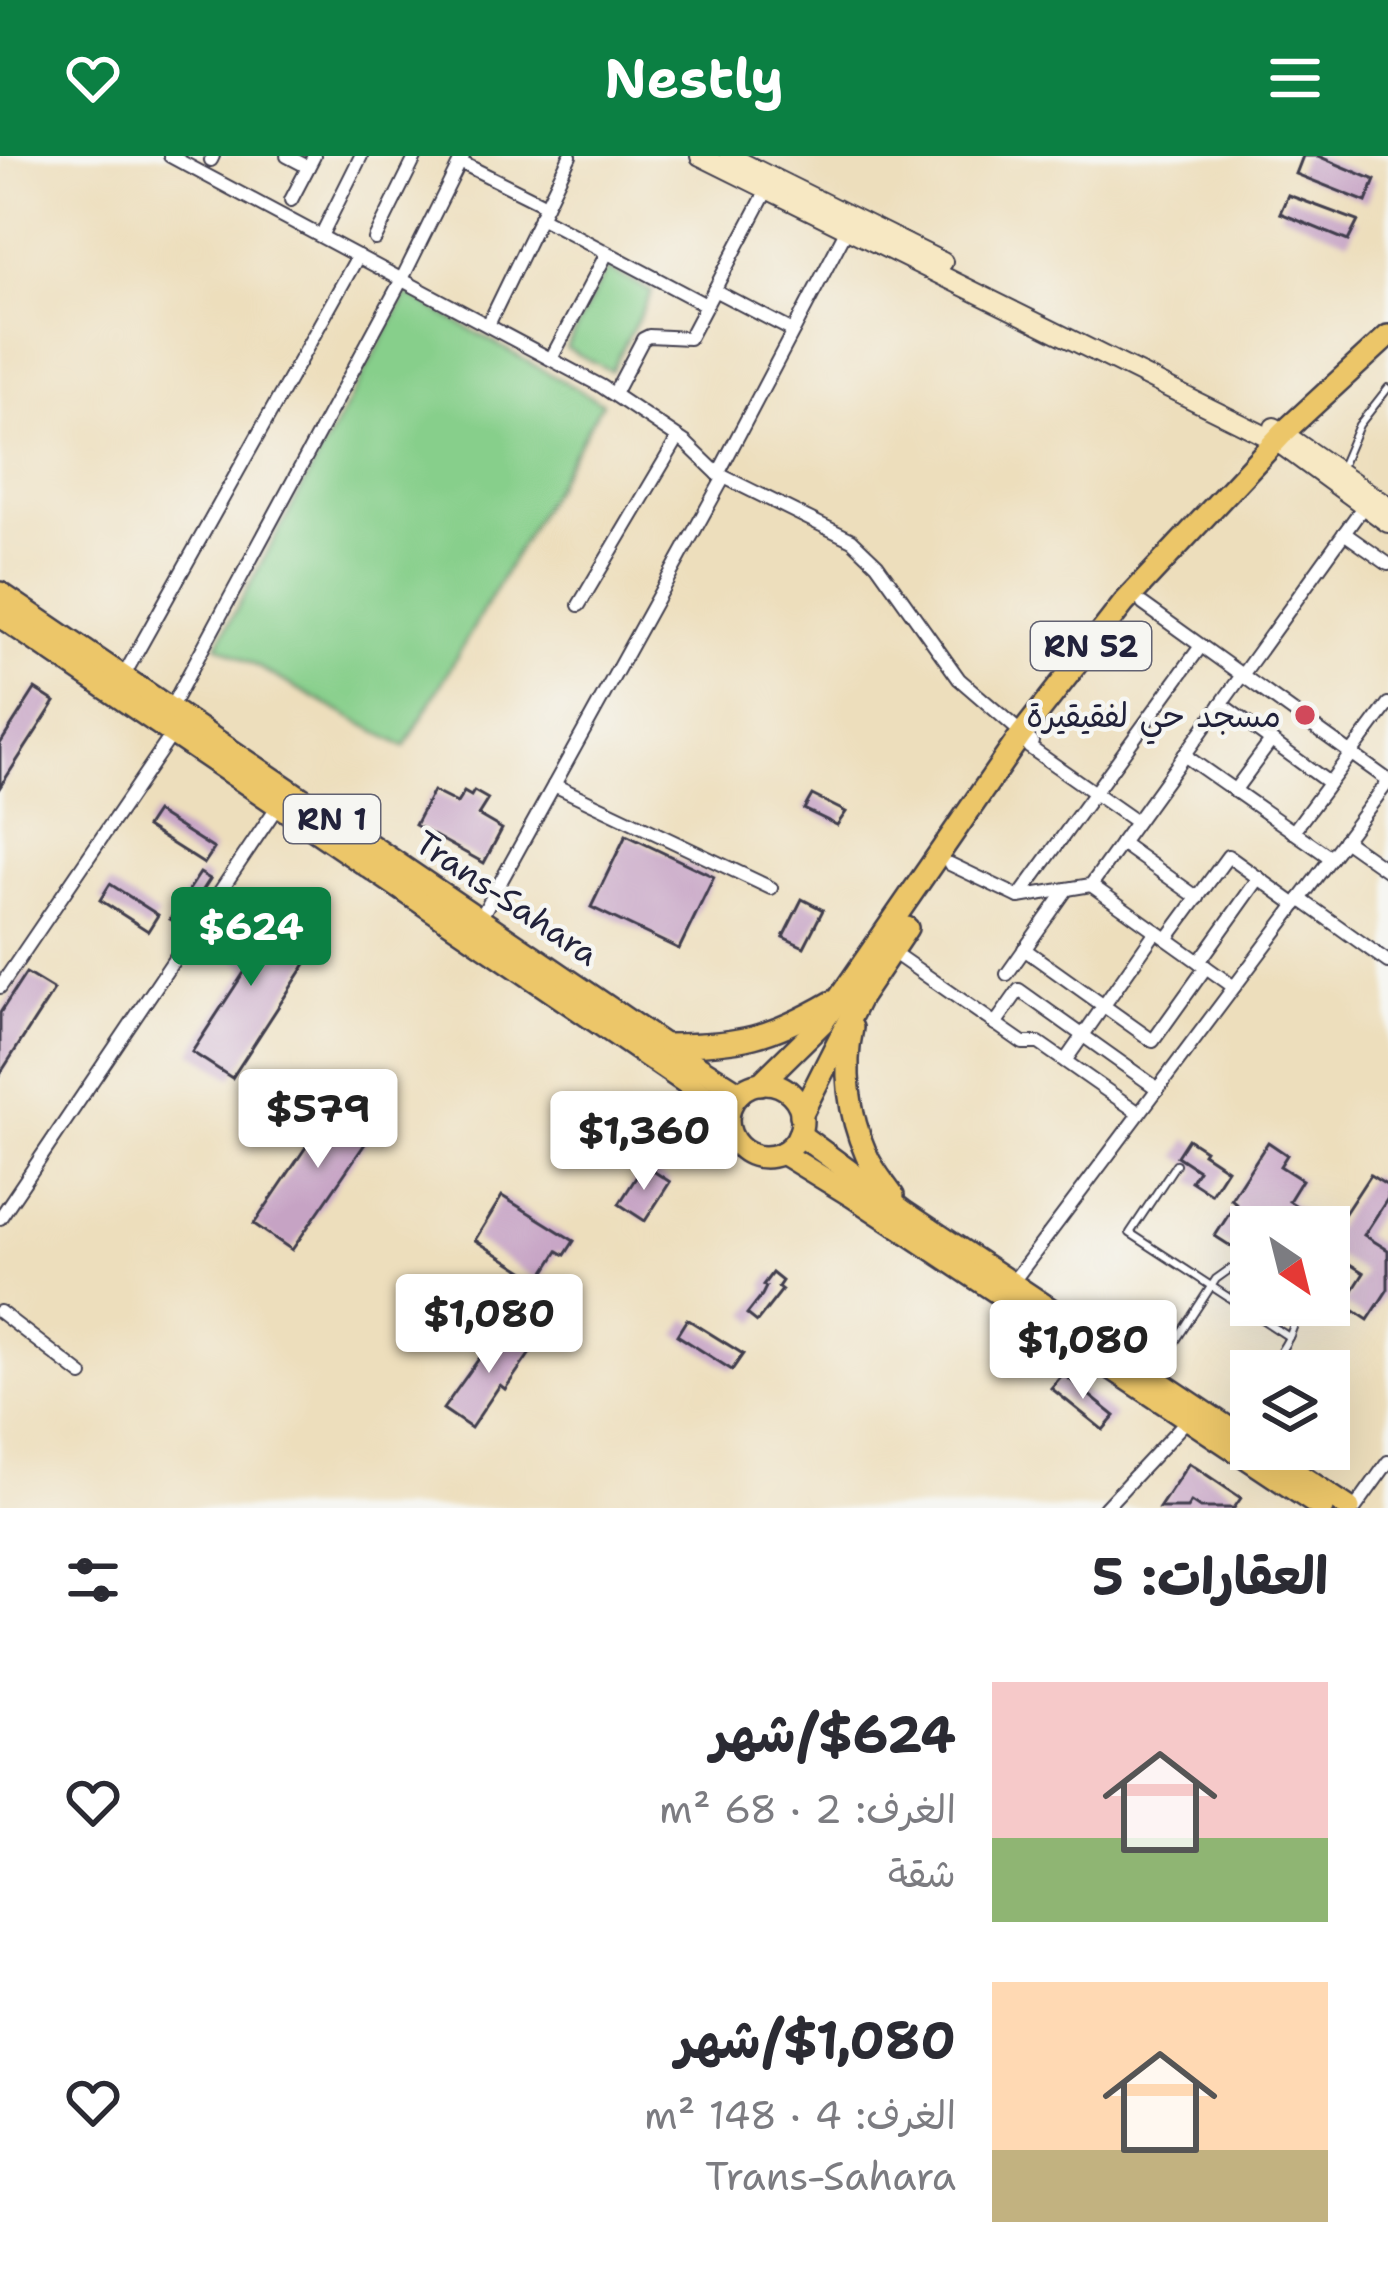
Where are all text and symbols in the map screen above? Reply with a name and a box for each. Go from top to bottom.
text: Nestly [604,42,784,114]
icon: heart [60,45,126,111]
icon: menu [1262,45,1328,111]
road number: RN 52 [1031,622,1151,670]
place label: مسجد حي لفقيقيرة [1026,693,1281,745]
marker: مسجد حي لفقيقيرة [1292,702,1318,728]
road number: RN 1 [284,795,380,843]
street label: Trans-Sahara [406,820,608,976]
pin: $624 [180,887,322,989]
text: $624 [198,900,304,952]
pin: $579 [247,1069,389,1171]
text: $579 [266,1082,370,1134]
pin: $1,360 [546,1091,742,1193]
text: $1,360 [577,1104,711,1156]
north arrow [1230,1206,1350,1326]
map controls [1230,1206,1350,1470]
pin: $1,080 [391,1274,587,1376]
text: $1,080 [423,1287,555,1339]
pin: $1,080 [985,1300,1181,1402]
text: $1,080 [1017,1313,1149,1365]
button: layers [1230,1350,1350,1470]
text: العقارات: 5 [1092,1542,1328,1610]
icon: filters [60,1547,126,1613]
text: $624/شهر [711,1700,956,1768]
icon: home [1088,1730,1232,1874]
icon: heart [60,1769,126,1835]
text: الغرف: 2 · 68 m² [659,1783,956,1835]
text: شقة [888,1847,956,1899]
text: $1,080/شهر [676,2006,956,2074]
icon: home [1088,2030,1232,2174]
icon: heart [60,2069,126,2135]
text: الغرف: 4 · 148 m² [644,2089,956,2141]
text: Trans-Sahara [705,2150,956,2202]

